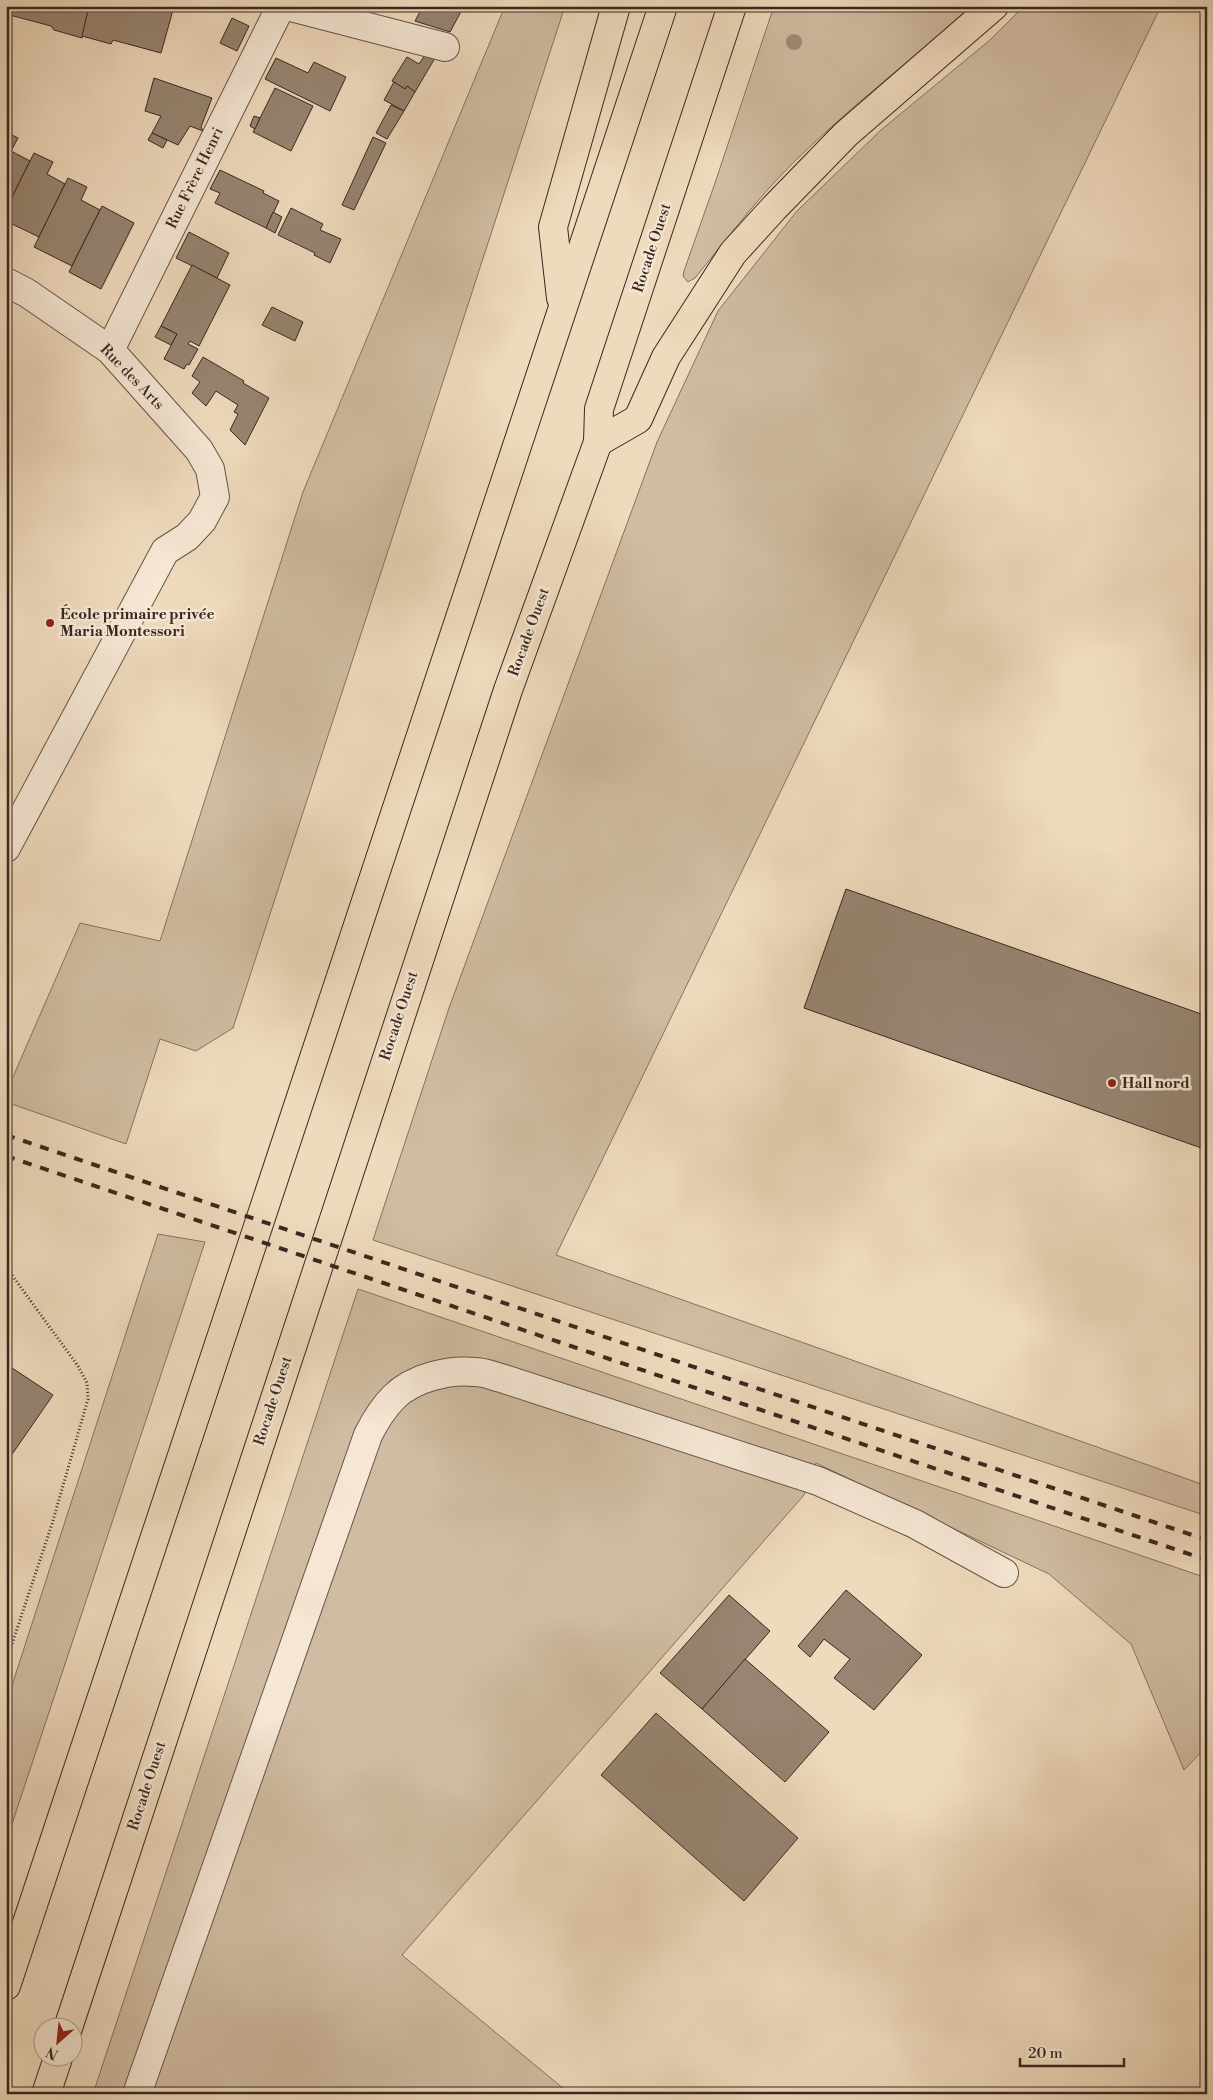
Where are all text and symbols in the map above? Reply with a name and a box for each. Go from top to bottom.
street label: Rue Frère Henri [162,124,228,232]
street label: Rocade Ouest [629,200,676,295]
street label: Rue des Arts [96,340,168,414]
street label: Rocade Ouest [504,584,554,679]
place label: École primaire privée Maria Montessori [60,604,215,641]
marker: École primaire privée Maria Montessori [44,617,56,629]
street label: Rocade Ouest [376,968,423,1063]
place label: Hall nord [1122,1074,1190,1093]
marker: Hall nord [1106,1077,1118,1089]
street label: Rocade Ouest [250,1353,297,1448]
street label: Rocade Ouest [124,1738,171,1833]
north arrow [32,2018,82,2068]
scale bar [1020,2035,1124,2067]
text: N [44,2042,62,2063]
text: 20 m [1028,2044,1063,2063]

